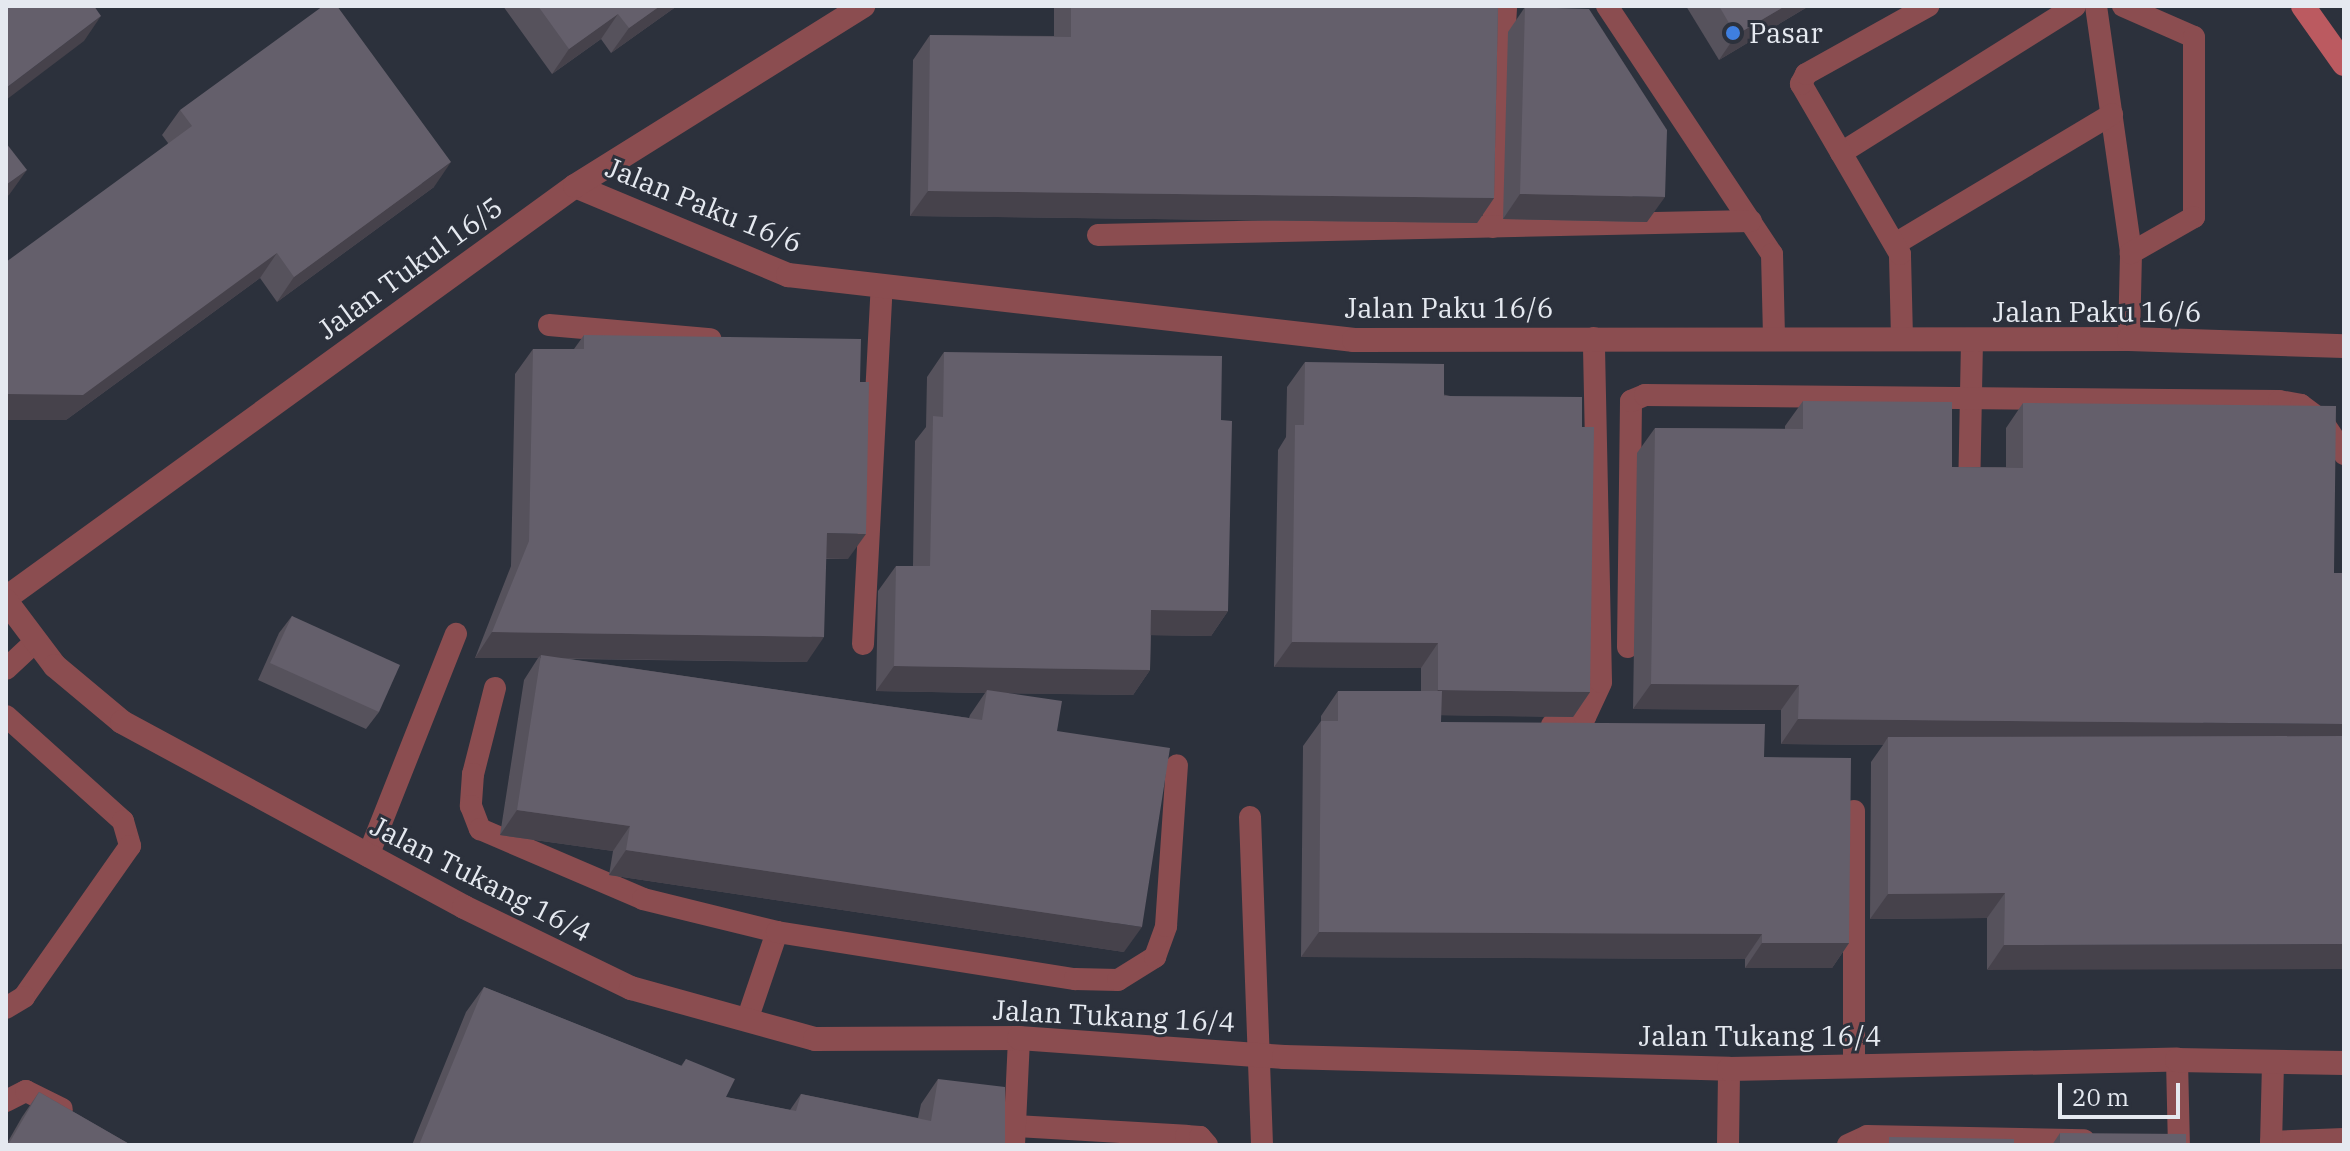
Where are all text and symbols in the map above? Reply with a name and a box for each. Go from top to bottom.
place label: Pasar [1749,16,1823,50]
marker: Pasar [1724,24,1742,42]
street label: Jalan Paku 16/6 [601,150,807,260]
street label: Jalan Tukul 16/5 [311,190,509,346]
street label: Jalan Paku 16/6 [1345,291,1553,325]
street label: Jalan Paku 16/6 [1993,295,2201,329]
street label: Jalan Tukang 16/4 [365,809,597,949]
street label: Jalan Tukang 16/4 [992,993,1236,1039]
street label: Jalan Tukang 16/4 [1639,1019,1881,1053]
scale bar [2062,1067,2184,1117]
text: 20 m [2072,1081,2129,1113]

